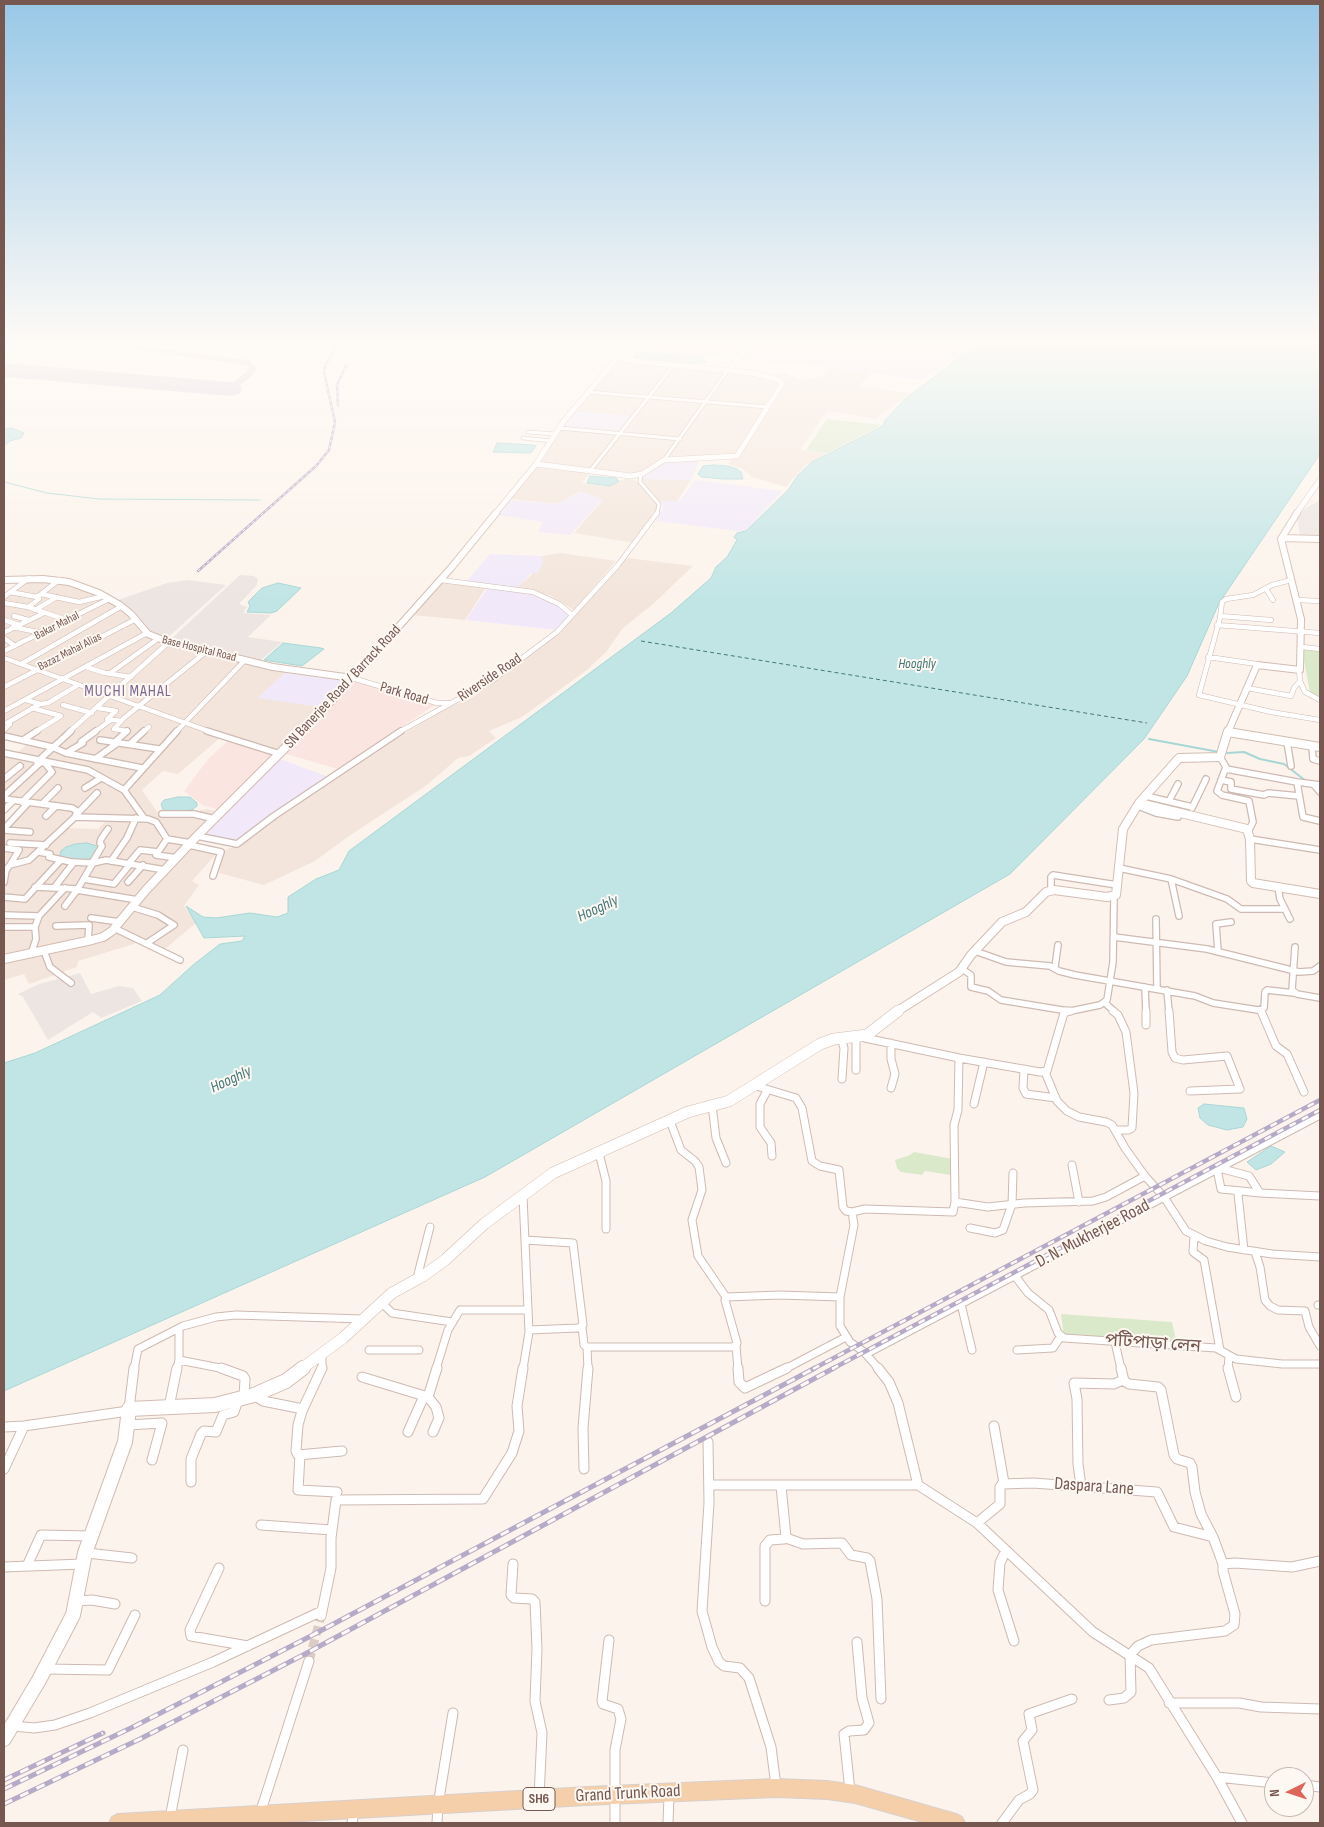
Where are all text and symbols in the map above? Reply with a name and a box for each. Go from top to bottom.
street label: Bakar Mahal [32,609,82,643]
street label: SN Banerjee Road / Barrack Road [281,621,405,753]
street label: Bazaz Mahal Alias [36,630,104,674]
street label: Base Hospital Road [160,633,238,665]
street label: Riverside Road [455,650,525,706]
water label: Hooghly [898,656,936,672]
street label: Park Road [378,679,430,709]
district label: MUCHI MAHAL [83,682,173,702]
water label: Hooghly [574,891,622,927]
water label: Hooghly [207,1062,255,1098]
street label: D. N. Mukherjee Road [1032,1195,1154,1273]
street label: পটিপাড়া লেন [1104,1330,1202,1358]
street label: Daspara Lane [1054,1473,1134,1501]
north arrow [1264,1767,1314,1817]
street label: Grand Trunk Road [575,1780,681,1808]
road number: SH6 [523,1788,555,1810]
text: N [1266,1789,1283,1797]

